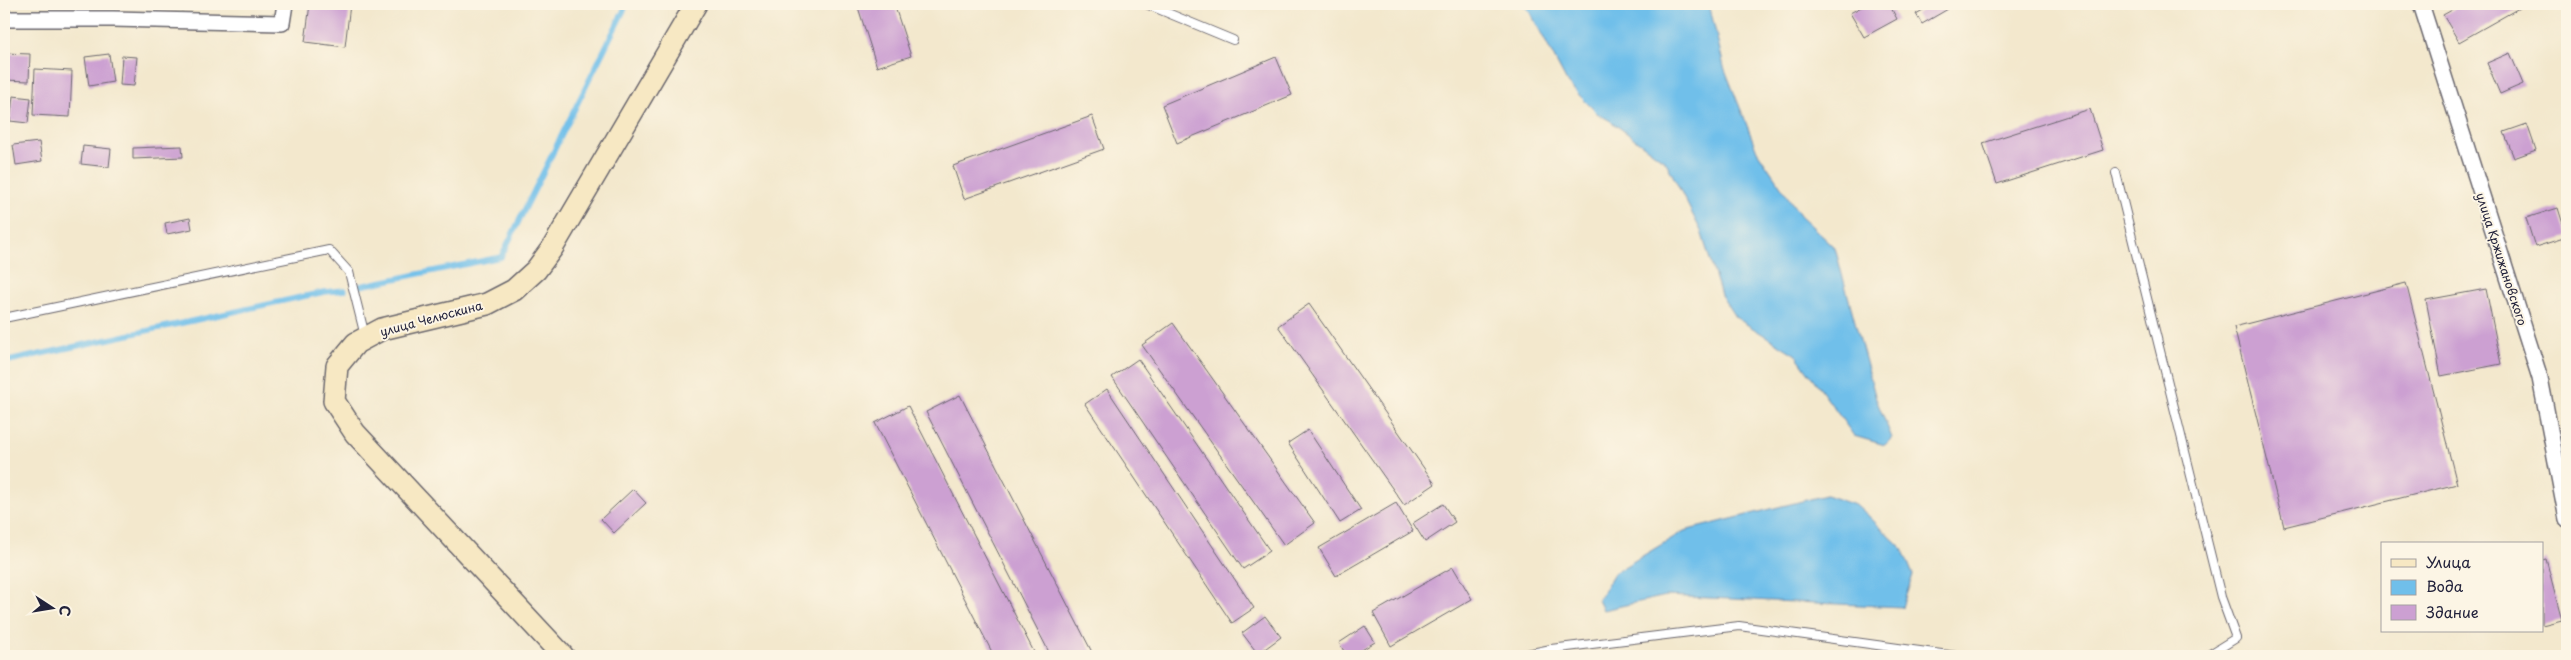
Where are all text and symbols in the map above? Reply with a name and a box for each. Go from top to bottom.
street label: улица Кржижановского [2472,190,2532,328]
street label: улица Челюскина [378,296,485,340]
legend [2381,542,2544,632]
text: Улица [2426,550,2471,573]
text: Вода [2426,574,2464,597]
north arrow [28,582,78,632]
text: Здание [2426,600,2479,623]
text: С [54,603,77,618]

